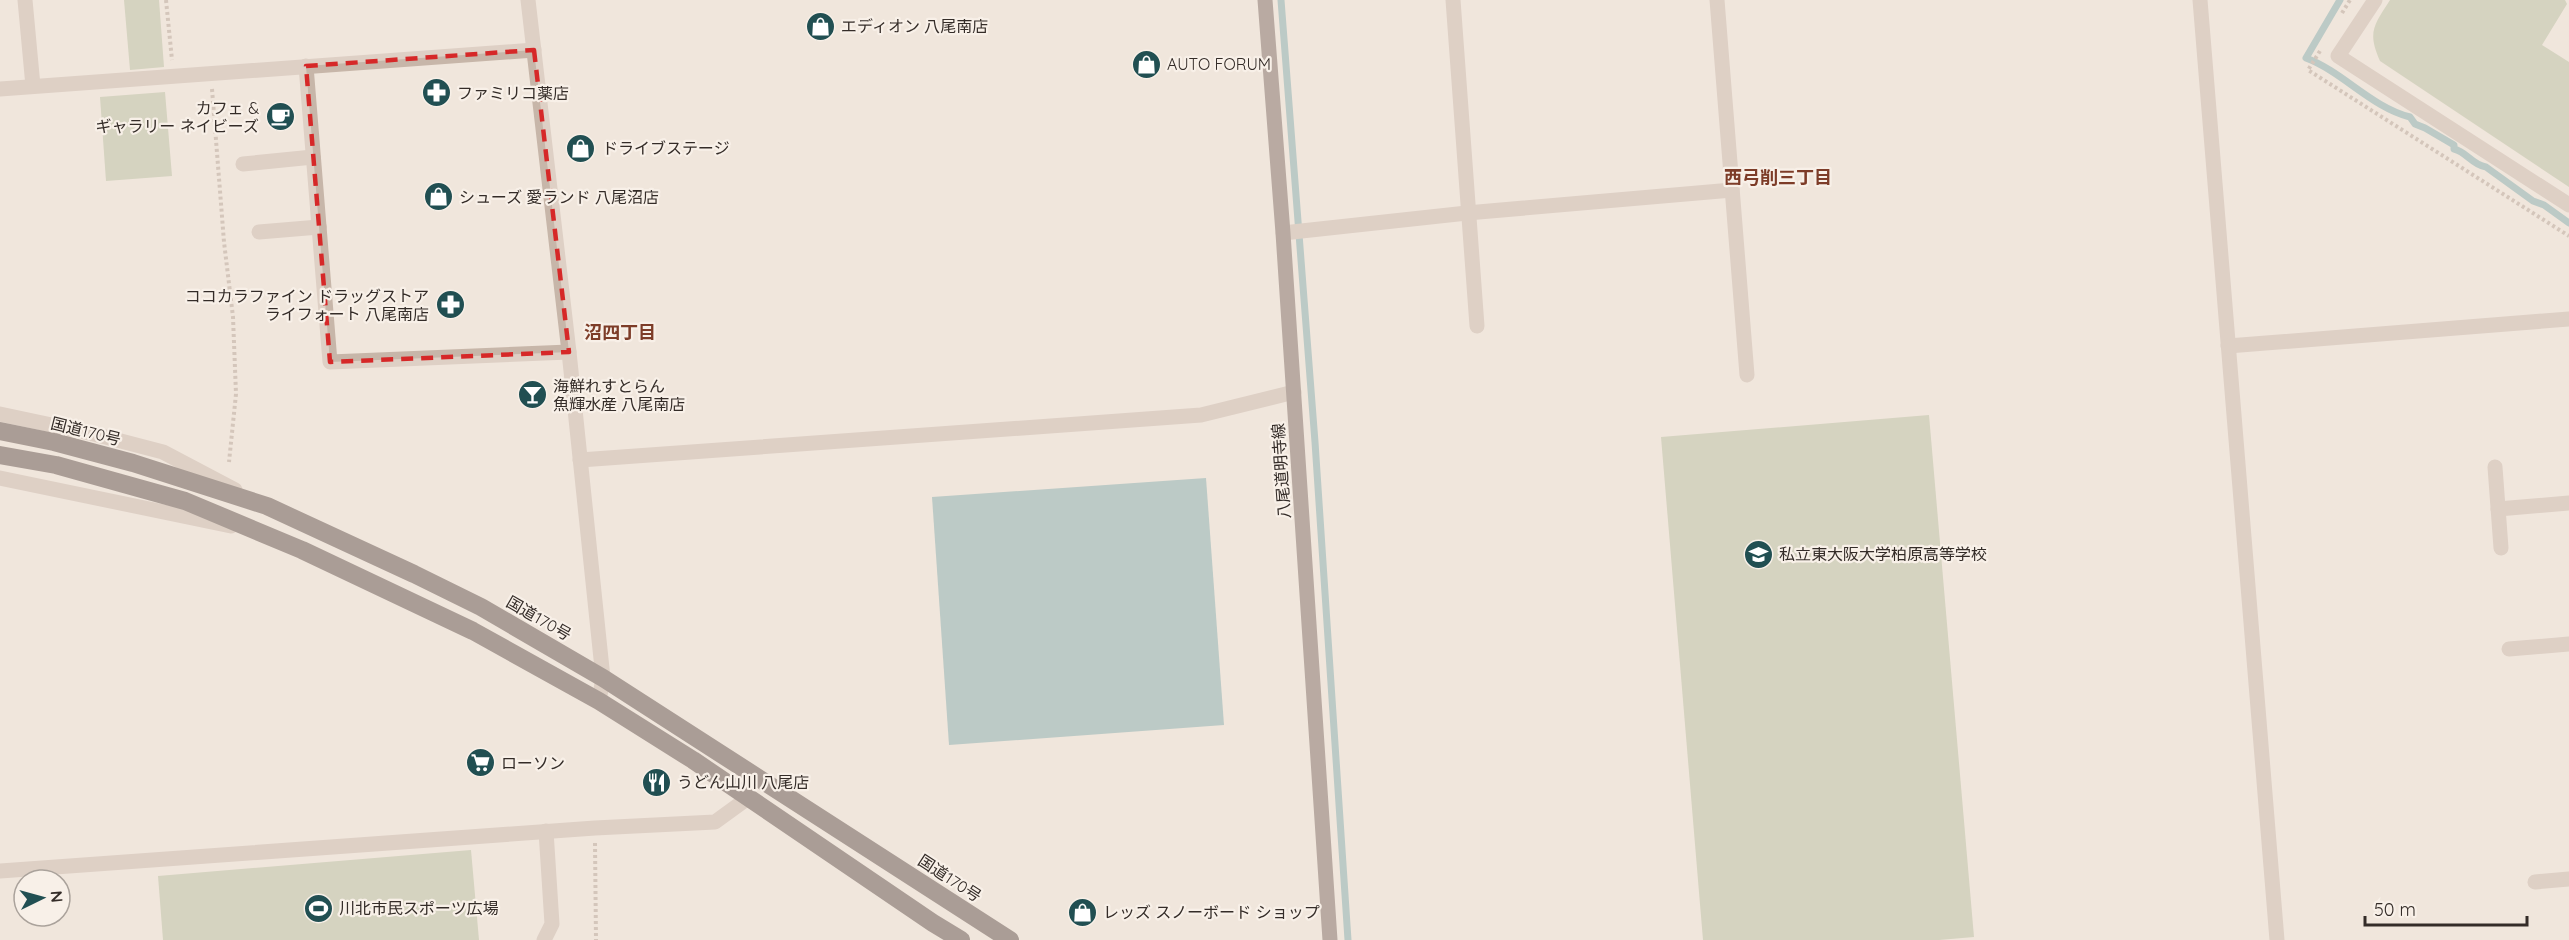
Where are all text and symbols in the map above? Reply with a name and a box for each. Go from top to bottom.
shop icon: エディオン 八尾南店 [804,10,836,42]
place label: エディオン 八尾南店 [841,16,988,36]
shop icon: AUTO FORUM [1130,48,1162,80]
place label: AUTO FORUM [1167,54,1271,74]
pharmacy icon: ファミリコ薬店 [420,77,452,109]
place label: ファミリコ薬店 [457,83,569,103]
place label: カフェ & ギャラリー ネイビーズ [95,98,259,136]
cafe icon: カフェ & ギャラリー ネイビーズ [264,101,296,133]
shop icon: ドライブステージ [565,132,597,164]
place label: ドライブステージ [602,138,730,158]
district label: 西弓削三丁目 [1724,166,1832,189]
shop icon: シューズ 愛ランド 八尾沼店 [422,181,454,213]
place label: シューズ 愛ランド 八尾沼店 [459,187,659,207]
place label: ココカラファイン ドラッグストア ライフォート 八尾南店 [185,286,429,324]
pharmacy icon: ココカラファイン ドラッグストア ライフォート 八尾南店 [434,289,466,321]
district label: 沼四丁目 [584,321,656,344]
place label: 海鮮れすとらん 魚輝水産 八尾南店 [553,376,685,414]
bar icon: 海鮮れすとらん 魚輝水産 八尾南店 [516,379,548,411]
street label: 国道170号 [49,413,123,449]
street label: 八尾道明寺線 [1268,422,1294,520]
school or university icon: 私立東大阪大学柏原高等学校 [1742,538,1774,570]
place label: 私立東大阪大学柏原高等学校 [1779,544,1987,564]
street label: 国道170号 [503,591,575,645]
supermarket icon: ローソン [464,747,496,779]
place label: ローソン [501,753,565,773]
restaurant icon: うどん山川 八尾店 [640,766,672,798]
place label: うどん山川 八尾店 [677,772,809,792]
street label: 国道170号 [915,850,985,906]
north arrow [12,868,72,928]
scale bar [2365,889,2527,927]
text: N [46,890,67,903]
sports icon: 川北市民スポーツ広場 [302,892,334,924]
shop icon: レッズ スノーボード ショップ [1066,896,1098,928]
place label: 川北市民スポーツ広場 [339,898,499,918]
text: 50 m [2374,898,2416,921]
place label: レッズ スノーボード ショップ [1103,902,1320,922]

